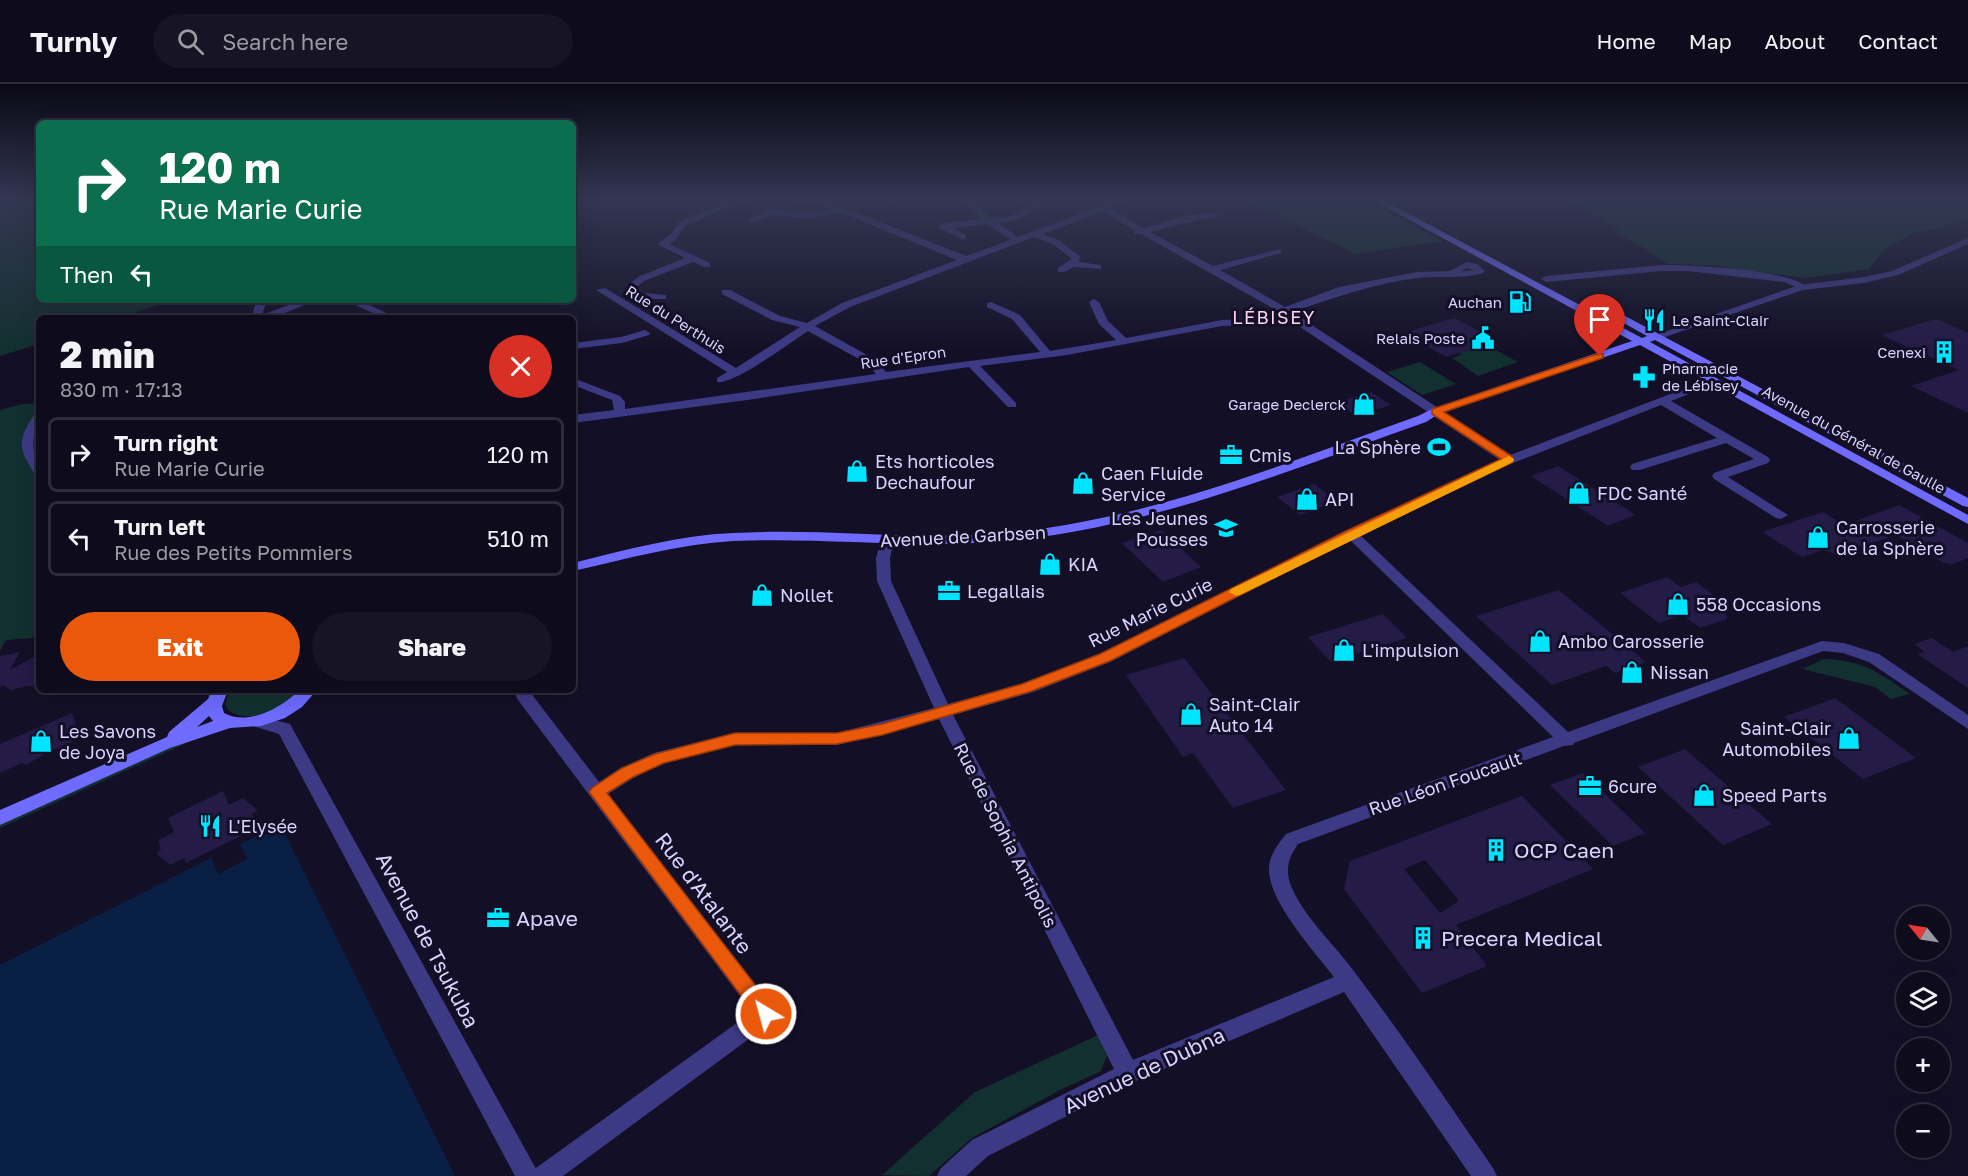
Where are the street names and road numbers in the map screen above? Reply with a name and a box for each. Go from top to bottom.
street label: Rue du Perthuis [623,281,729,357]
street label: Rue d'Epron [859,342,947,372]
street label: Avenue du Général de Gaulle [1759,381,1949,497]
street label: Avenue de Garbsen [880,521,1046,551]
street label: Rue Marie Curie [1084,572,1216,652]
street label: Rue de Sophia Antipolis [950,739,1062,931]
street label: Rue Léon Foucault [1366,747,1524,819]
street label: Rue d'Atalante [650,827,758,959]
street label: Avenue de Tsukuba [371,848,485,1032]
street label: Avenue de Dubna [1059,1021,1229,1119]

